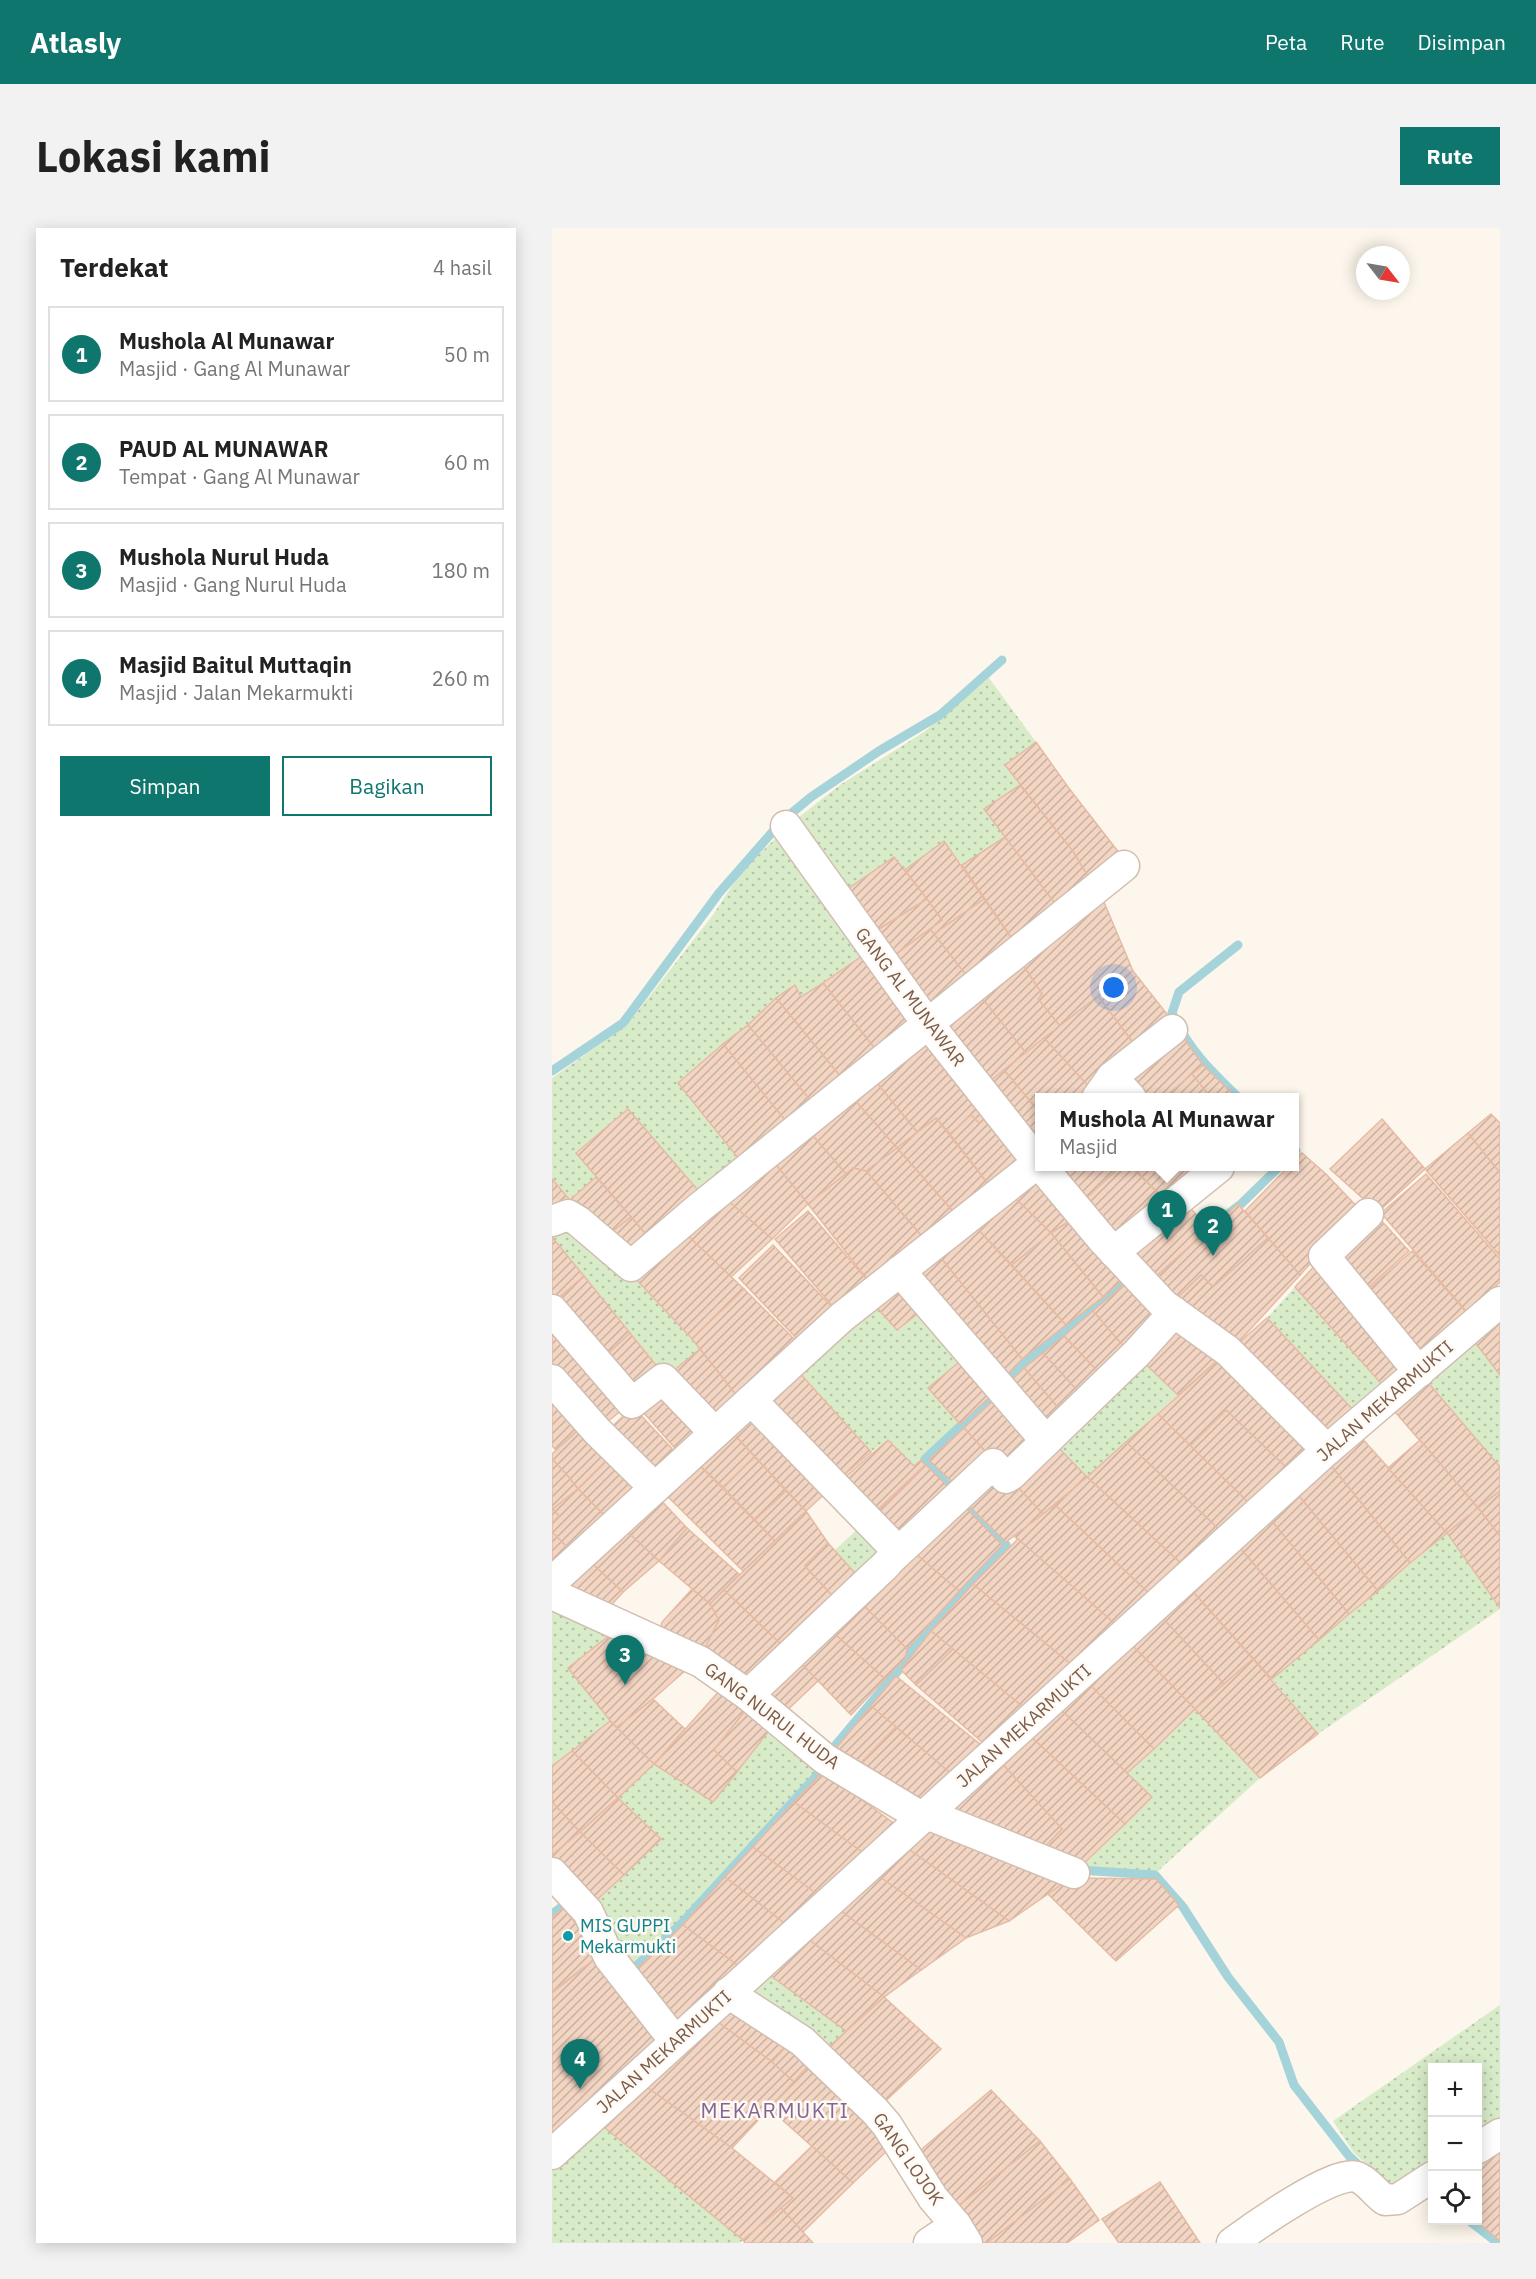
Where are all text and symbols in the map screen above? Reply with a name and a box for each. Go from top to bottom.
text: Atlasly [30,24,121,61]
text: Peta [1265,28,1307,56]
text: Rute [1340,28,1385,56]
text: Disimpan [1418,28,1506,56]
button: Rute [1400,127,1500,185]
text: Lokasi kami [36,129,270,184]
north arrow [1356,246,1410,300]
text: Terdekat [60,250,169,284]
text: 4 hasil [433,254,492,281]
text: Mushola Al Munawar [119,326,334,355]
text: 1 [76,341,88,368]
text: 50 m [444,341,490,368]
text: Masjid · Gang Al Munawar [119,355,350,382]
text: PAUD AL MUNAWAR [119,434,328,463]
text: 2 [76,449,88,476]
text: 60 m [444,449,490,476]
text: Tempat · Gang Al Munawar [119,463,360,490]
text: Mushola Nurul Huda [119,542,329,571]
text: 3 [76,557,88,584]
text: 180 m [432,557,490,584]
text: Masjid · Gang Nurul Huda [119,571,347,598]
text: Masjid Baitul Muttaqin [119,650,352,679]
text: 4 [76,665,88,692]
text: 260 m [432,665,490,692]
text: Masjid · Jalan Mekarmukti [119,679,353,706]
button: Simpan [60,756,270,816]
button: Bagikan [282,756,492,816]
street label: GANG AL MUNAWAR [851,923,970,1071]
your location [1099,973,1128,1002]
popup [1035,1093,1299,1171]
text: Mushola Al Munawar [1059,1104,1275,1133]
text: Masjid [1059,1133,1118,1160]
pin: 1 [1148,1190,1186,1240]
pin: 2 [1194,1206,1232,1256]
street label: JALAN MEKARMUKTI [1312,1335,1458,1466]
pin: 3 [606,1636,644,1685]
street label: GANG NURUL HUDA [700,1657,845,1774]
street label: JALAN MEKARMUKTI [952,1659,1096,1792]
place label: MIS GUPPI Mekarmukti [580,1914,676,1958]
marker: MIS GUPPI Mekarmukti [561,1929,575,1943]
street label: JALAN MEKARMUKTI [592,1985,736,2118]
pin: 4 [561,2040,600,2089]
map controls [1428,2063,1482,2225]
button: + [1428,2063,1482,2117]
district label: MEKARMUKTI [701,2096,849,2124]
street label: GANG LOJOK [868,2108,949,2210]
button: − [1428,2117,1482,2171]
button: locate [1428,2171,1482,2225]

